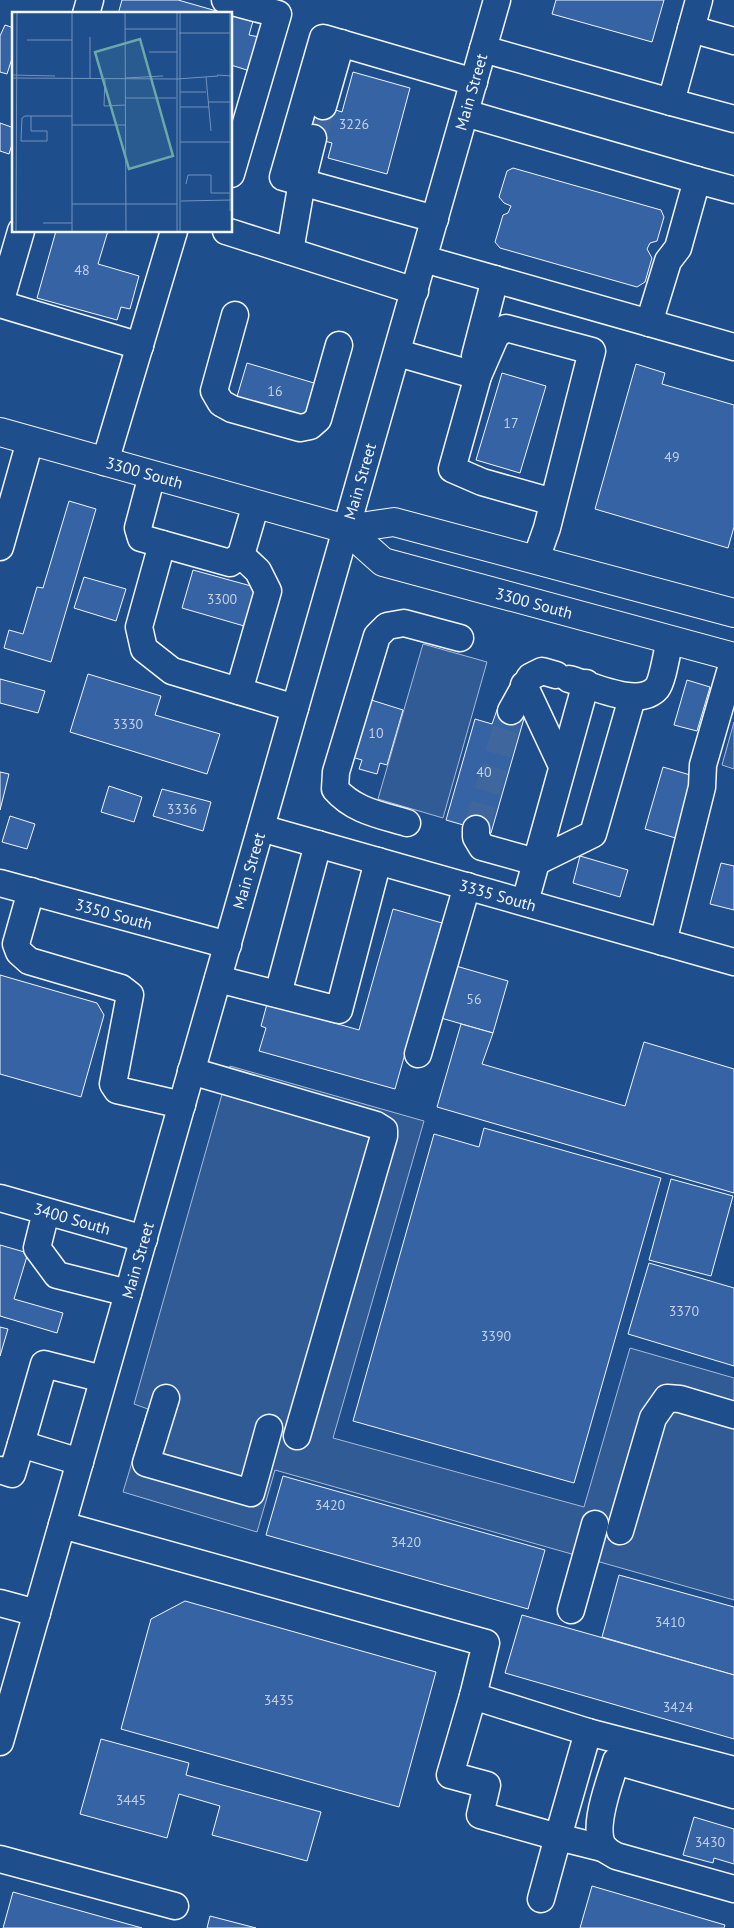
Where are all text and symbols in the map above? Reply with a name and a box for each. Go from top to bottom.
inset map [12,12,232,232]
street label: Main Street [450,51,491,133]
house number: 3226 [339,115,369,133]
house number: 48 [74,261,90,279]
house number: 16 [267,382,283,400]
house number: 17 [503,414,519,432]
street label: Main Street [339,440,380,522]
house number: 49 [664,448,680,466]
street label: 3300 South [104,452,185,493]
street label: 3300 South [493,583,575,623]
house number: 3300 [207,590,238,608]
house number: 3330 [113,715,144,733]
house number: 10 [368,724,384,742]
house number: 40 [476,763,492,781]
house number: 3336 [167,800,197,818]
street label: Main Street [228,830,269,911]
street label: 3335 South [457,875,538,915]
street label: 3350 South [73,894,155,934]
house number: 56 [466,990,482,1008]
street label: 3400 South [31,1198,113,1239]
street label: Main Street [117,1219,158,1301]
house number: 3370 [669,1302,700,1320]
house number: 3390 [481,1327,512,1345]
house number: 3420 [315,1496,346,1514]
house number: 3420 [391,1533,422,1551]
house number: 3410 [655,1613,686,1631]
house number: 3435 [264,1691,294,1709]
house number: 3424 [663,1698,694,1716]
house number: 3445 [116,1791,146,1809]
house number: 3430 [695,1833,726,1851]

